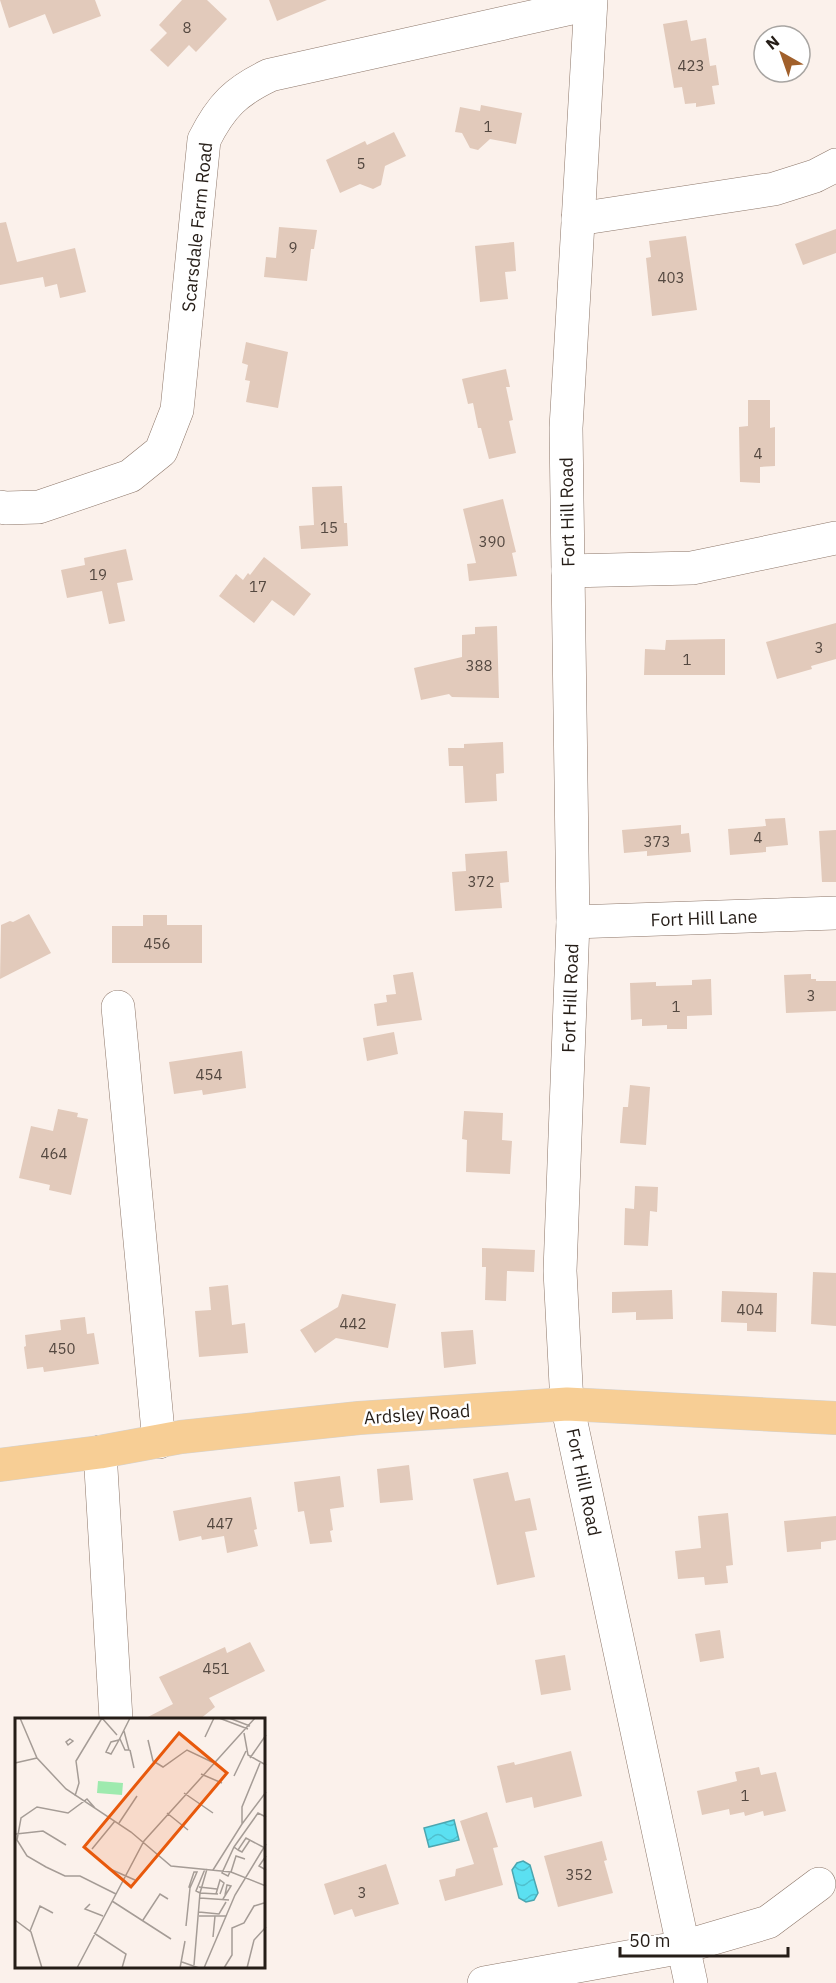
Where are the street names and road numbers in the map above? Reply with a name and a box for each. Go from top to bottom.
street label: Scarsdale Farm Road [177,141,217,313]
street label: Fort Hill Road [555,457,579,567]
street label: Fort Hill Lane [650,905,758,931]
street label: Fort Hill Road [557,943,583,1053]
street label: Ardsley Road [363,1399,471,1429]
street label: Fort Hill Road [561,1426,607,1538]

